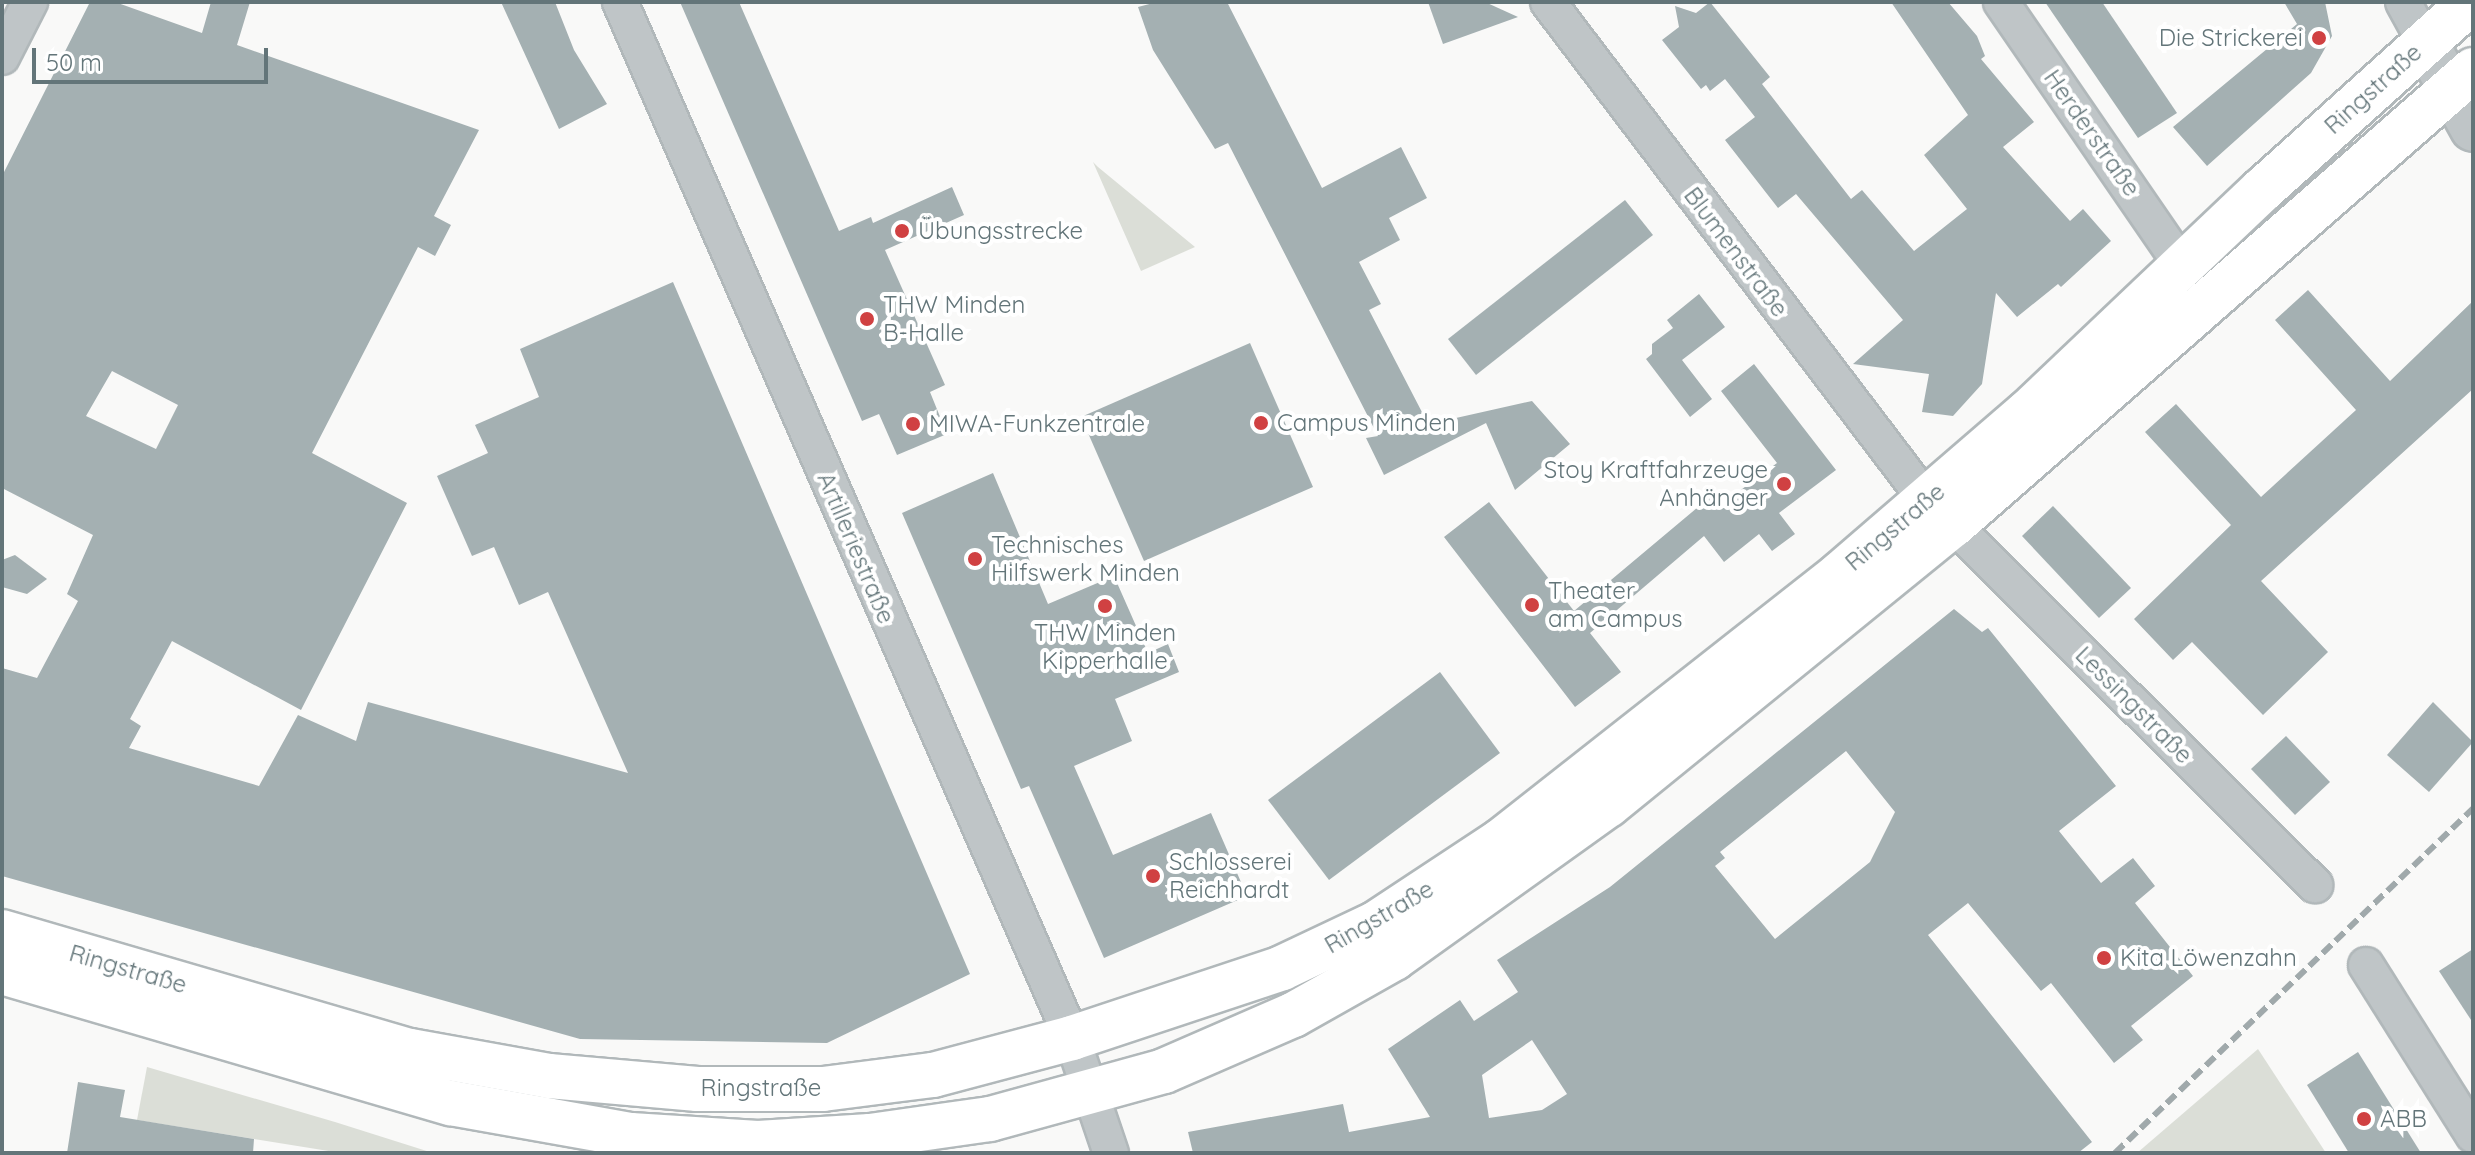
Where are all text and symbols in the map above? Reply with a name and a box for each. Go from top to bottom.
place label: Die Strickerei [2159,24,2303,52]
marker: Die Strickerei [2310,29,2328,47]
scale bar [36,32,272,82]
street label: Ringstraße [2318,38,2428,140]
text: 50 m [46,47,102,77]
street label: Herderstraße [2038,64,2146,202]
street label: Blumenstraße [1678,181,1794,323]
place label: Übungsstrecke [918,217,1083,245]
marker: Übungsstrecke [893,222,911,240]
place label: THW Minden B-Halle [883,291,1025,347]
marker: THW Minden B-Halle [858,310,876,328]
place label: Campus Minden [1277,409,1456,437]
place label: MIWA-Funkzentrale [929,410,1145,438]
marker: Campus Minden [1252,414,1270,432]
marker: MIWA-Funkzentrale [904,415,922,433]
place label: Stoy Kraftfahrzeuge Anhänger [1544,456,1768,512]
street label: Artilleriestraße [811,468,901,628]
marker: Stoy Kraftfahrzeuge Anhänger [1775,475,1793,493]
street label: Ringstraße [1839,477,1951,577]
place label: Technisches Hilfswerk Minden [991,531,1180,587]
marker: Technisches Hilfswerk Minden [966,550,984,568]
place label: Theater am Campus [1548,577,1683,633]
marker: Theater am Campus [1523,596,1541,614]
marker: THW Minden Kipperhalle [1096,597,1114,615]
place label: THW Minden Kipperhalle [1034,619,1176,675]
street label: Lessingstraße [2070,641,2198,769]
place label: Schlosserei Reichhardt [1169,848,1292,904]
marker: Schlosserei Reichhardt [1144,867,1162,885]
street label: Ringstraße [1319,874,1439,960]
street label: Ringstraße [66,939,190,999]
place label: Kita Löwenzahn [2120,944,2297,972]
marker: Kita Löwenzahn [2095,949,2113,967]
street label: Ringstraße [701,1074,821,1102]
place label: ABB [2380,1105,2427,1133]
marker: ABB [2355,1110,2373,1128]

